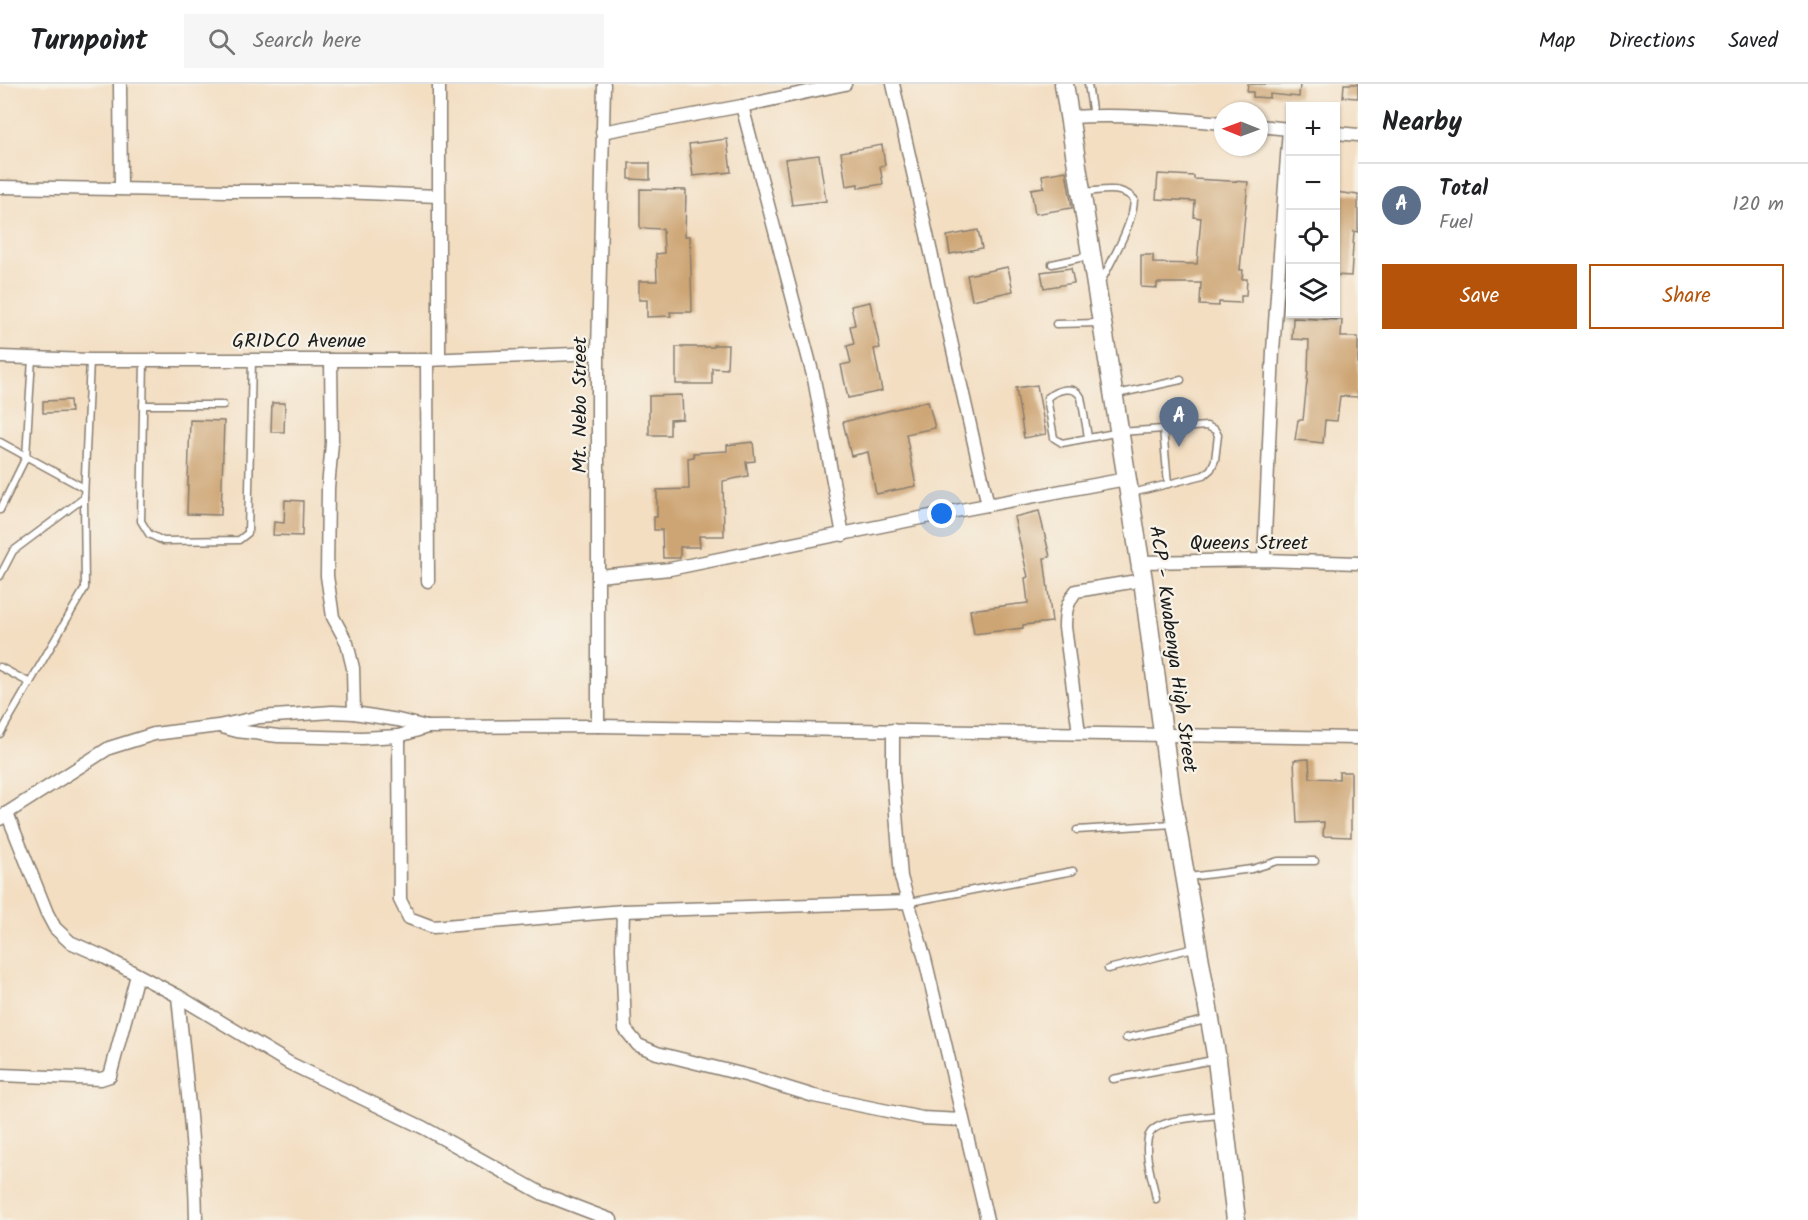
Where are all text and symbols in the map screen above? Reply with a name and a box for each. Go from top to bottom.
search box [184,14,604,68]
text: Turnpoint [30,19,148,64]
text: Search here [253,24,361,59]
icon: search [205,25,238,58]
text: Map [1539,25,1575,58]
text: Directions [1608,25,1695,58]
text: Saved [1728,25,1778,58]
north arrow [1214,102,1268,156]
map controls [1286,102,1340,318]
button: + [1286,102,1340,156]
text: Nearby [1382,102,1462,144]
button: − [1286,156,1340,210]
text: Total [1439,172,1488,207]
text: A [1395,189,1408,221]
text: 120 m [1732,189,1784,221]
text: Fuel [1439,207,1473,239]
button: locate [1286,210,1340,264]
button: layers [1286,264,1340,318]
button: Save [1382,264,1577,329]
button: Share [1589,264,1784,329]
street label: GRIDCO Avenue [232,326,366,358]
street label: Mt. Nebo Street [565,336,597,474]
pin: A [1160,398,1198,447]
your location [927,499,956,528]
street label: ACP - Kwabenya High Street [1139,524,1205,775]
street label: Queens Street [1190,528,1308,560]

